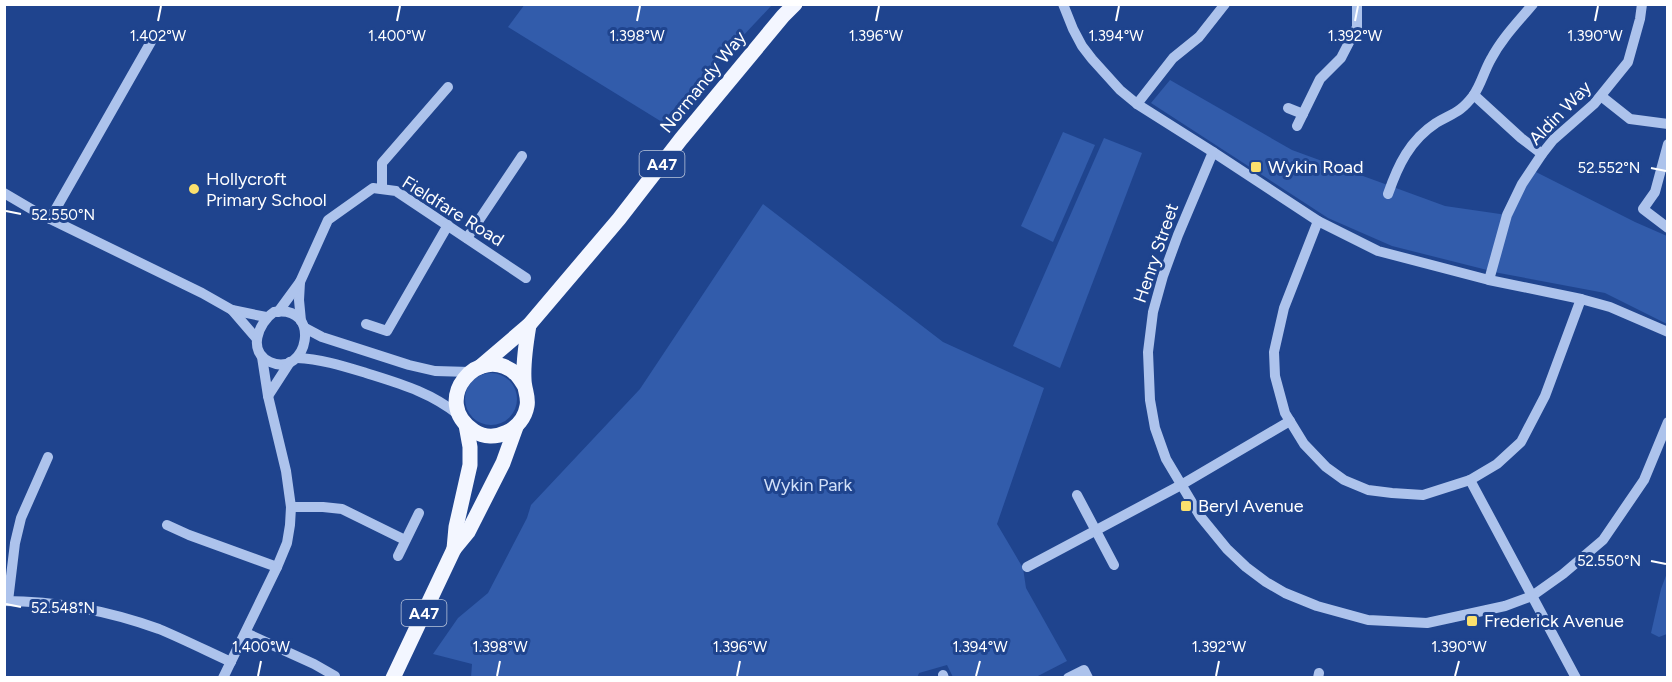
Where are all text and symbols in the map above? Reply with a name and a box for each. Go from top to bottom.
street label: Normandy Way [655,26,751,137]
text: 1.402°W [130,27,187,45]
text: 1.400°W [368,27,426,45]
text: 1.398°W [609,27,665,45]
text: 1.396°W [849,27,904,45]
text: 1.394°W [1088,27,1144,45]
text: 1.392°W [1328,27,1383,45]
text: 1.390°W [1567,27,1623,45]
street label: Aldin Way [1524,76,1596,150]
road number: A47 [640,151,684,177]
place label: Wykin Road [1268,156,1364,178]
text: 52.552°N [1578,159,1640,177]
marker: Wykin Road [1249,160,1263,174]
place label: Hollycroft Primary School [206,168,327,211]
street label: Fieldfare Road [398,171,508,251]
marker: Hollycroft Primary School [187,182,201,196]
street label: Henry Street [1129,200,1183,306]
text: 52.550°N [31,206,95,224]
park label: Wykin Park [764,474,852,496]
place label: Beryl Avenue [1198,495,1304,517]
marker: Beryl Avenue [1179,499,1193,513]
text: 52.550°N [1577,552,1641,570]
text: 52.548°N [31,599,95,617]
road number: A47 [402,600,446,626]
place label: Frederick Avenue [1484,610,1624,632]
marker: Frederick Avenue [1465,614,1479,628]
text: 1.400°W [232,638,290,656]
text: 1.398°W [472,638,528,656]
text: 1.396°W [713,638,768,656]
text: 1.394°W [952,638,1008,656]
text: 1.392°W [1192,638,1247,656]
text: 1.390°W [1431,638,1487,656]

